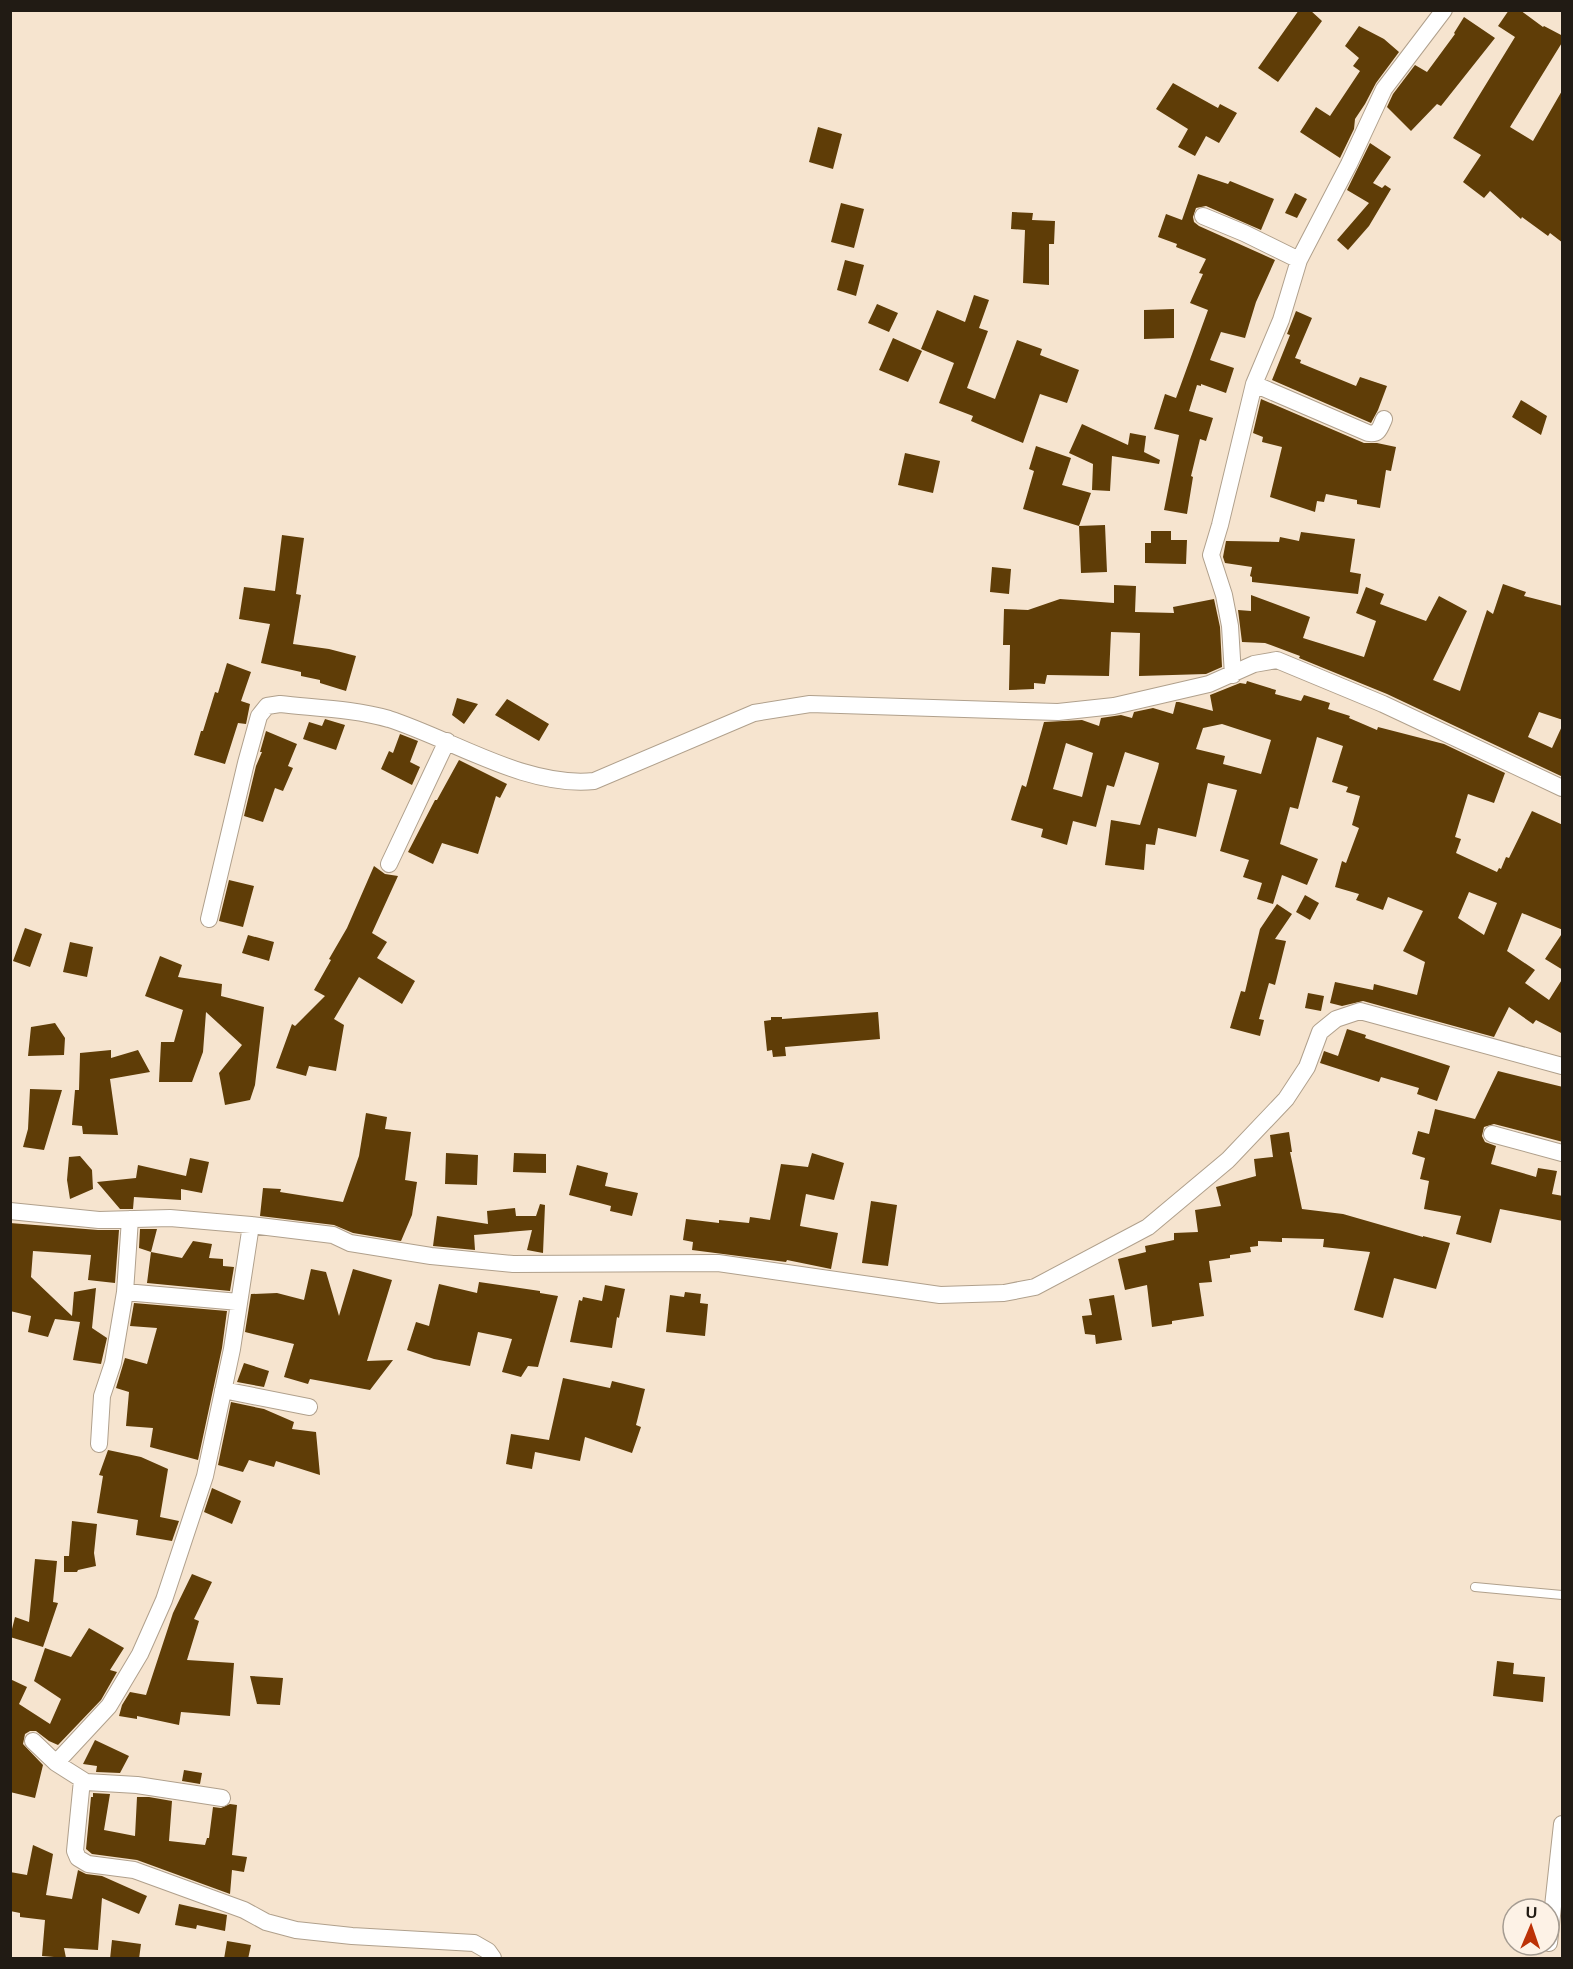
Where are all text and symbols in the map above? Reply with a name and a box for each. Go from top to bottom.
north arrow [1501,1897,1561,1957]
text: U [1525,1904,1538,1921]

